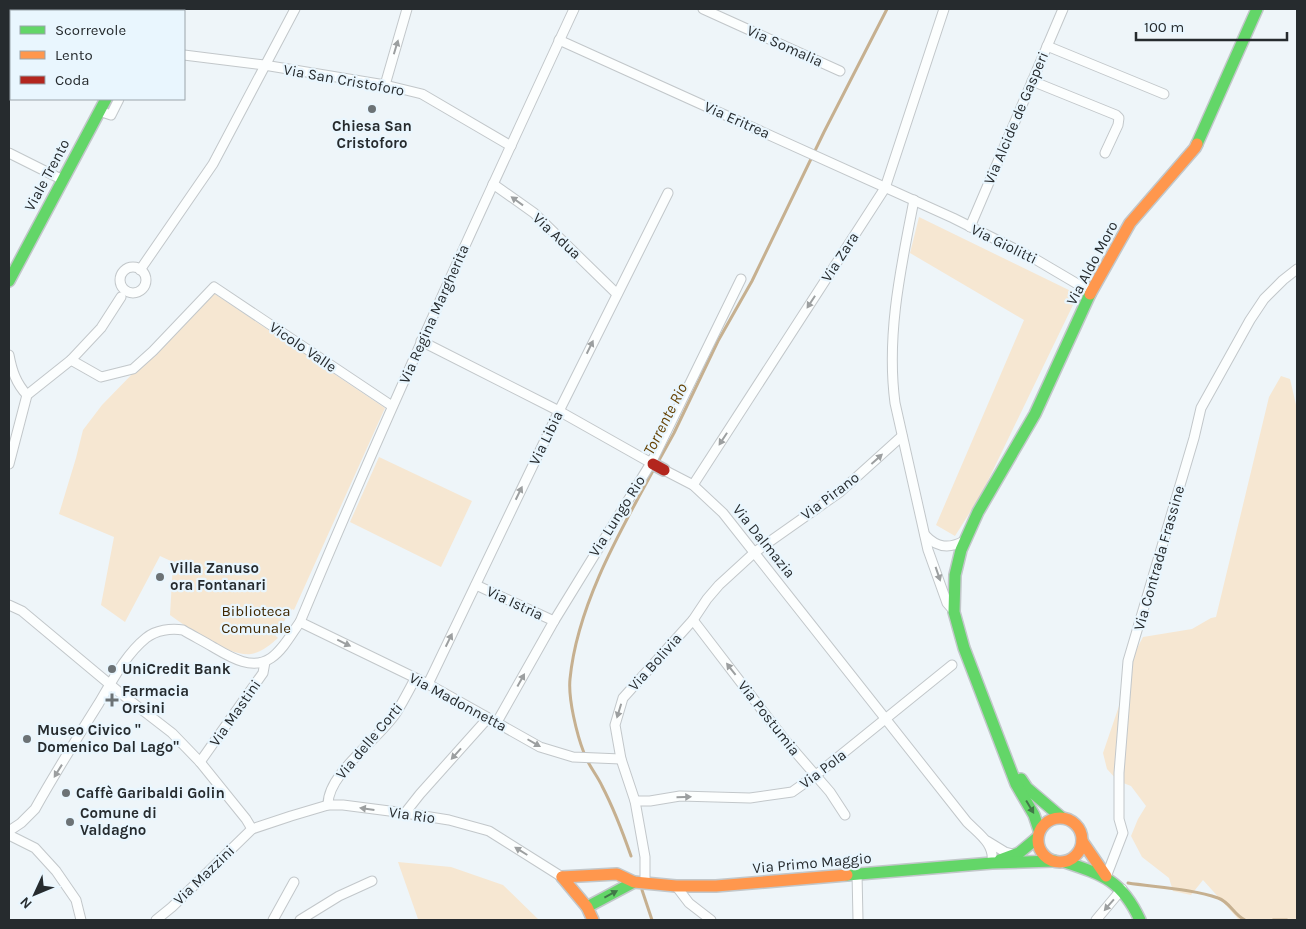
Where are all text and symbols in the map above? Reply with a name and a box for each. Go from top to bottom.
legend [10,10,185,100]
scale bar [1136,10,1287,42]
text: 100 m [1144,18,1184,36]
text: Scorrevole [55,21,126,39]
street label: Via Somalia [744,21,826,71]
one-way arrow [392,39,400,54]
text: Lento [55,46,93,64]
street label: Via Alcide de Gasperi [980,49,1052,187]
street label: Via San Cristoforo [282,61,406,99]
text: Coda [55,71,90,89]
street label: Via Eritrea [701,98,773,142]
marker: Chiesa San Cristoforo [366,103,378,115]
place label: Chiesa San Cristoforo [332,117,412,152]
street label: Viale Trento [20,136,74,214]
one-way arrow [510,196,524,206]
street label: Via Adua [529,209,585,263]
street label: Via Aldo Moro [1062,218,1122,308]
street label: Via Giolitti [968,220,1040,268]
street label: Via Zara [817,229,863,285]
street label: Via Regina Margherita [395,242,473,386]
one-way arrow [806,296,816,309]
street label: Vicolo Valle [266,318,340,376]
one-way arrow [587,340,595,354]
water label: Torrente Rio [639,380,691,458]
street label: Via Libia [525,408,567,468]
one-way arrow [718,432,728,446]
one-way arrow [870,453,882,465]
street label: Via Pirano [797,468,863,524]
street label: Via Lungo Rio [585,472,649,560]
street label: Via Contrada Frassine [1130,484,1188,632]
one-way arrow [515,486,523,500]
street label: Via Dalmazia [729,501,799,581]
place label: Villa Zanuso ora Fontanari [170,559,266,594]
one-way arrow [934,567,942,582]
marker: Villa Zanuso ora Fontanari [154,571,166,583]
street label: Via Istria [484,582,546,624]
park label: Biblioteca Comunale [221,602,291,637]
street label: Via Bolivia [624,630,686,694]
one-way arrow [445,633,453,647]
one-way arrow [337,639,351,647]
place label: UniCredit Bank [122,660,231,678]
marker: UniCredit Bank [106,663,118,675]
one-way arrow [726,663,737,676]
street label: Via Madonnetta [406,669,510,735]
one-way arrow [517,672,525,687]
street label: Via Mastini [205,676,265,750]
street label: Via Postumia [734,677,804,759]
place label: Farmacia Orsini [122,682,189,717]
marker: Farmacia Orsini [106,694,118,706]
street label: Via delle Corti [332,699,406,783]
one-way arrow [614,704,622,719]
place label: Museo Civico " Domenico Dal Lago" [37,721,179,756]
marker: Museo Civico " Domenico Dal Lago" [21,733,33,745]
one-way arrow [527,739,540,748]
street label: Via Pola [796,746,850,792]
one-way arrow [450,748,461,761]
one-way arrow [53,764,62,777]
place label: Caffè Garibaldi Golin [76,784,225,802]
marker: Caffè Garibaldi Golin [60,787,72,799]
one-way arrow [676,792,692,800]
one-way arrow [1025,801,1034,814]
street label: Via Rio [388,803,436,827]
place label: Comune di Valdagno [80,804,157,839]
one-way arrow [358,805,374,813]
marker: Comune di Valdagno [64,816,76,828]
street label: Via Mazzini [170,841,238,909]
one-way arrow [515,846,528,856]
street label: Via Primo Maggio [752,849,872,877]
north arrow [10,869,60,919]
one-way arrow [604,890,618,899]
text: N [16,893,36,912]
one-way arrow [1104,898,1115,911]

